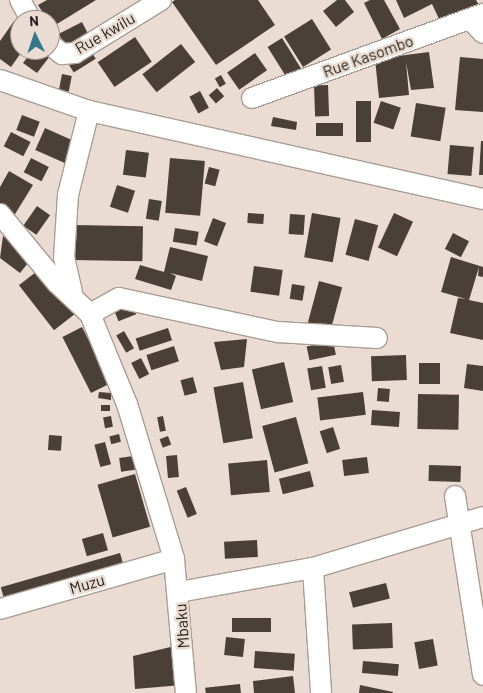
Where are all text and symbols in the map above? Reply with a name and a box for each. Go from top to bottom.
street label: Rue kwilu [72,8,138,58]
north arrow [10,10,60,60]
text: N [29,12,39,29]
street label: Rue Kasombo [320,31,416,81]
street label: Muzu [67,570,107,598]
street label: Mbaku [171,603,193,649]

